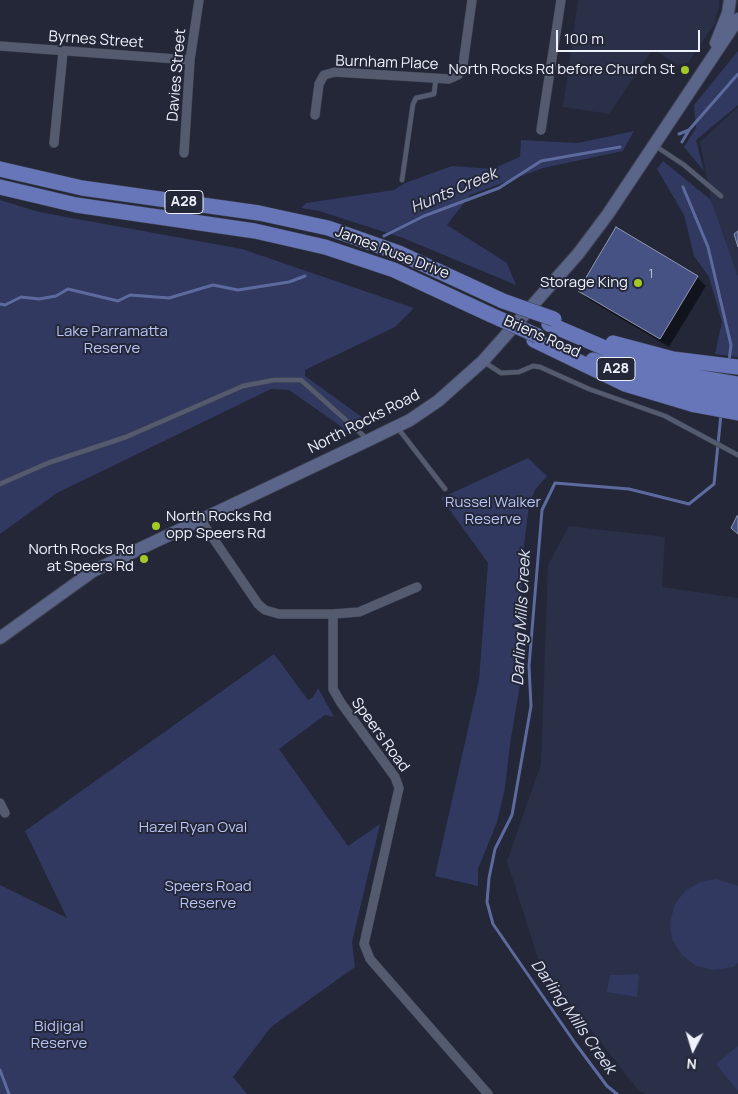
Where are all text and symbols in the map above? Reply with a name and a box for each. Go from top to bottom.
scale bar [558,20,702,52]
street label: Byrnes Street [48,28,144,52]
street label: Davies Street [164,28,190,122]
text: 100 m [564,28,604,49]
street label: Burnham Place [335,52,439,74]
place label: North Rocks Rd before Church St [449,61,675,79]
marker: North Rocks Rd before Church St [679,64,691,76]
water label: Hunts Creek [408,164,500,218]
road number: A28 [165,190,203,213]
street label: James Ruse Drive [332,223,452,283]
house number: 1 [649,268,653,282]
place label: Storage King [540,274,628,292]
marker: Storage King [632,277,644,289]
street label: Briens Road [501,312,583,362]
park label: Lake Parramatta Reserve [56,323,168,358]
road number: A28 [597,358,635,380]
street label: North Rocks Road [305,386,423,458]
park label: Russel Walker Reserve [445,494,541,529]
place label: North Rocks Rd opp Speers Rd [166,508,272,543]
marker: North Rocks Rd opp Speers Rd [150,520,162,532]
place label: North Rocks Rd at Speers Rd [28,541,134,576]
water label: Darling Mills Creek [509,550,535,686]
marker: North Rocks Rd at Speers Rd [138,553,150,565]
street label: Speers Road [347,694,413,776]
park label: Hazel Ryan Oval [139,819,247,837]
park label: Speers Road Reserve [164,878,252,913]
water label: Darling Mills Creek [526,956,620,1078]
park label: Bidjigal Reserve [31,1018,87,1053]
north arrow [668,1024,718,1074]
text: N [686,1055,697,1074]

